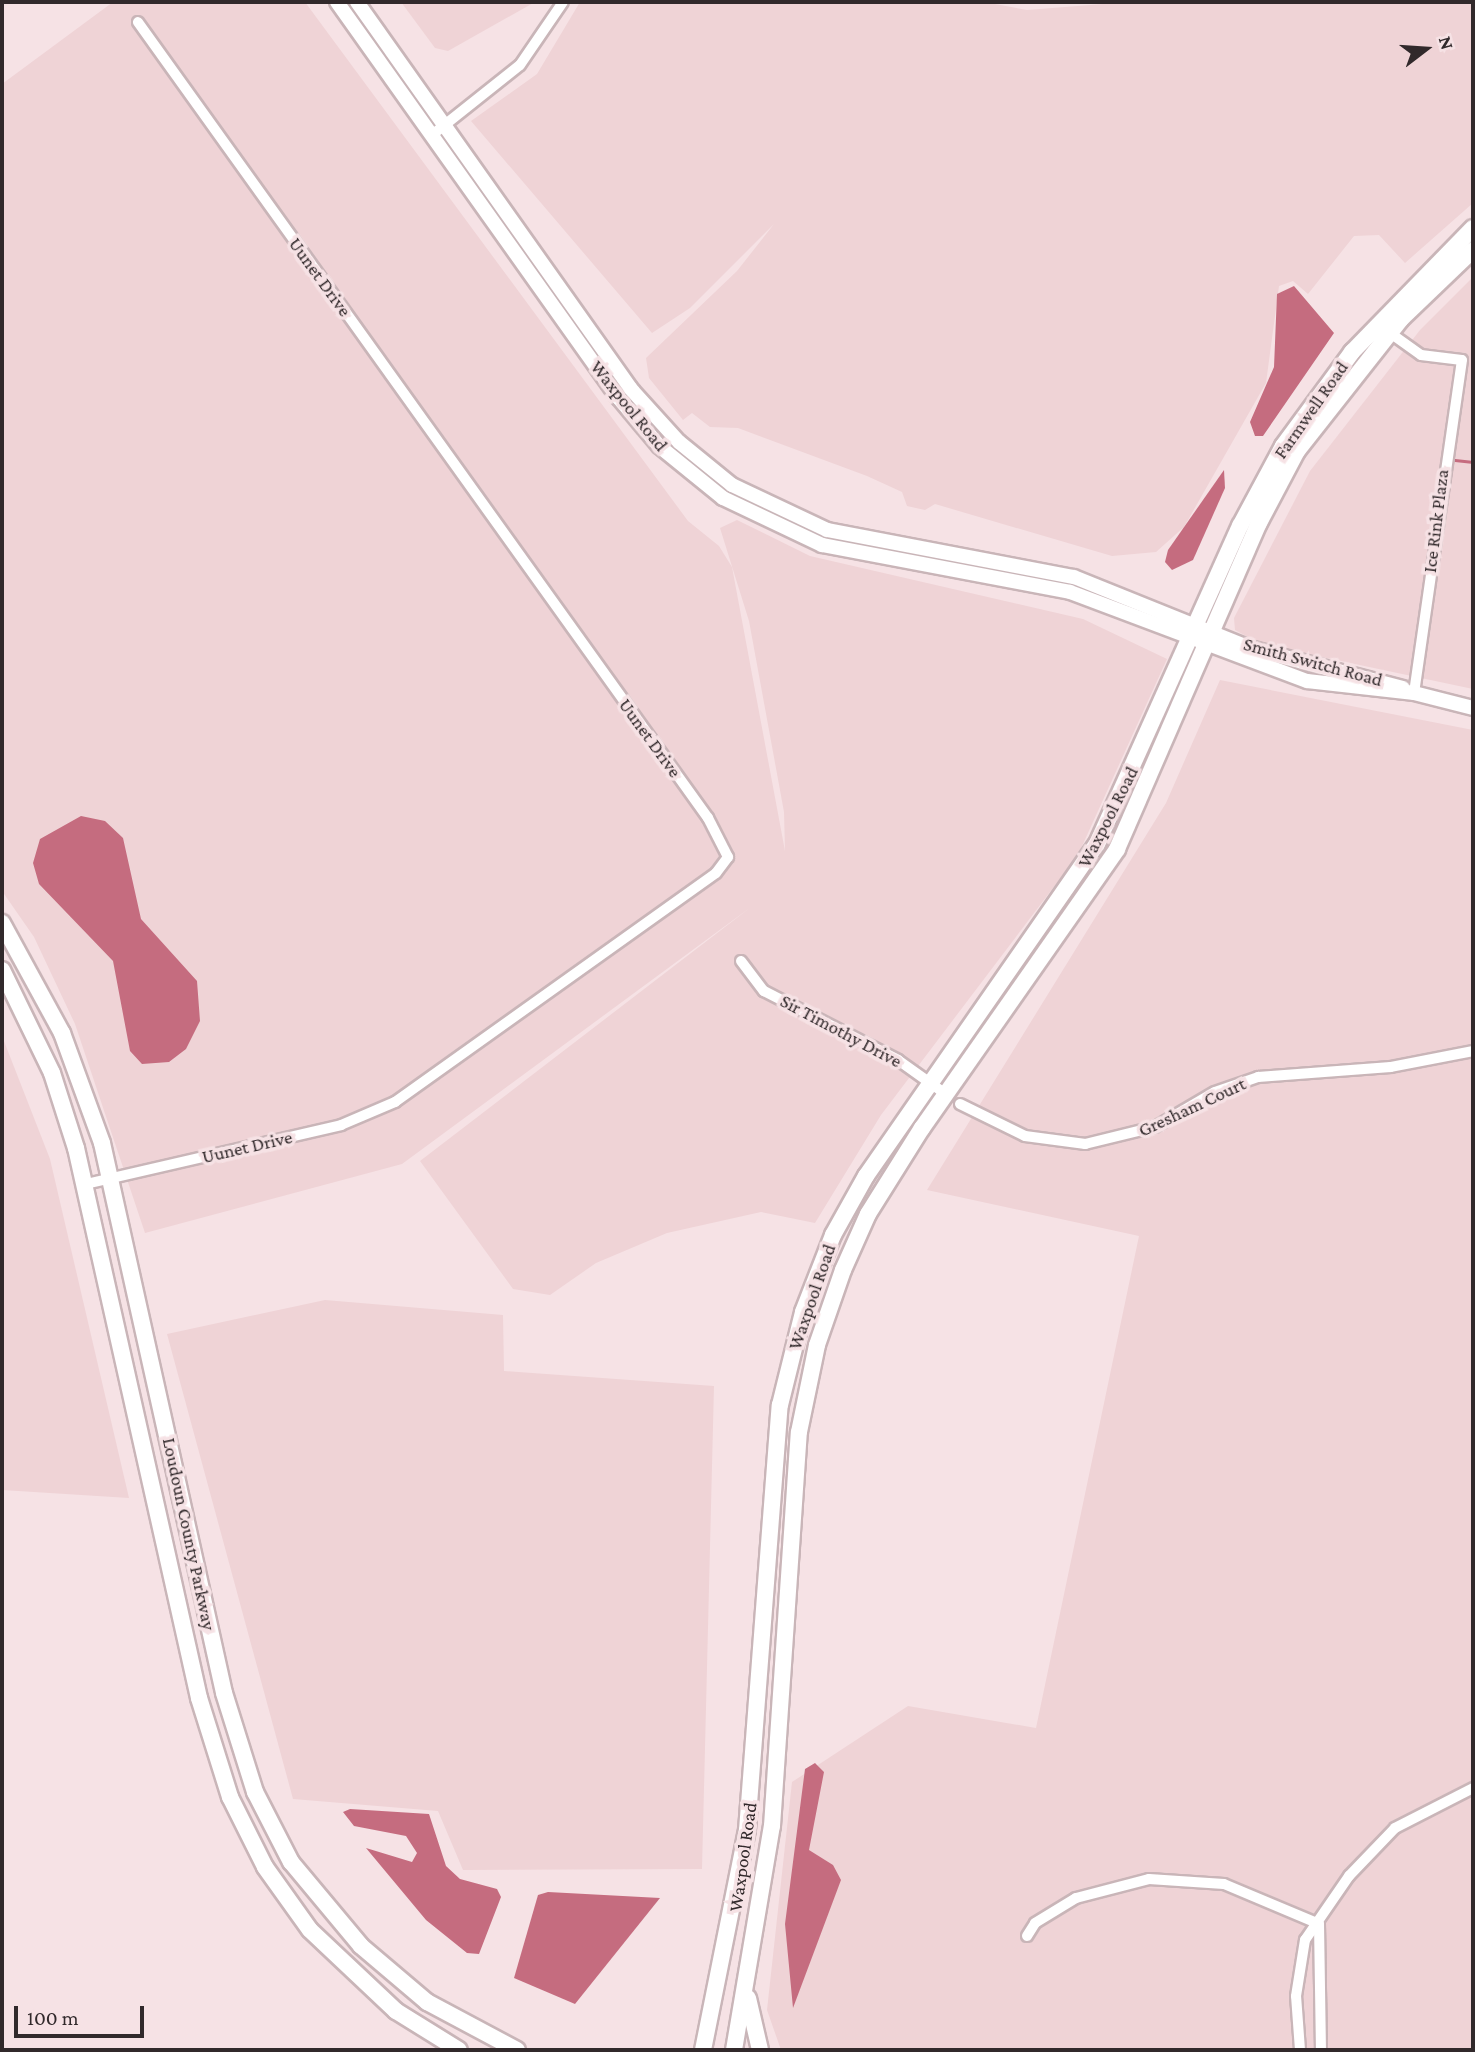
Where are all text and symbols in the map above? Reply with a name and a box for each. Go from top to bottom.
north arrow [1391,14,1461,84]
text: N [1435,33,1458,52]
street label: Uunet Drive [284,233,356,321]
street label: Waxpool Road [585,356,673,456]
street label: Farmwell Road [1269,357,1353,463]
street label: Ice Rink Plaza [1418,468,1454,574]
street label: Smith Switch Road [1241,632,1385,692]
street label: Uunet Drive [614,694,686,782]
street label: Waxpool Road [1073,763,1143,871]
street label: Sir Timothy Drive [776,989,906,1073]
street label: Gresham Court [1135,1072,1249,1142]
street label: Uunet Drive [200,1126,294,1168]
street label: Waxpool Road [783,1241,841,1353]
street label: Loudoun County Parkway [157,1436,221,1632]
street label: Waxpool Road [724,1801,762,1913]
scale bar [18,1993,147,2037]
text: 100 m [27,2006,79,2030]

